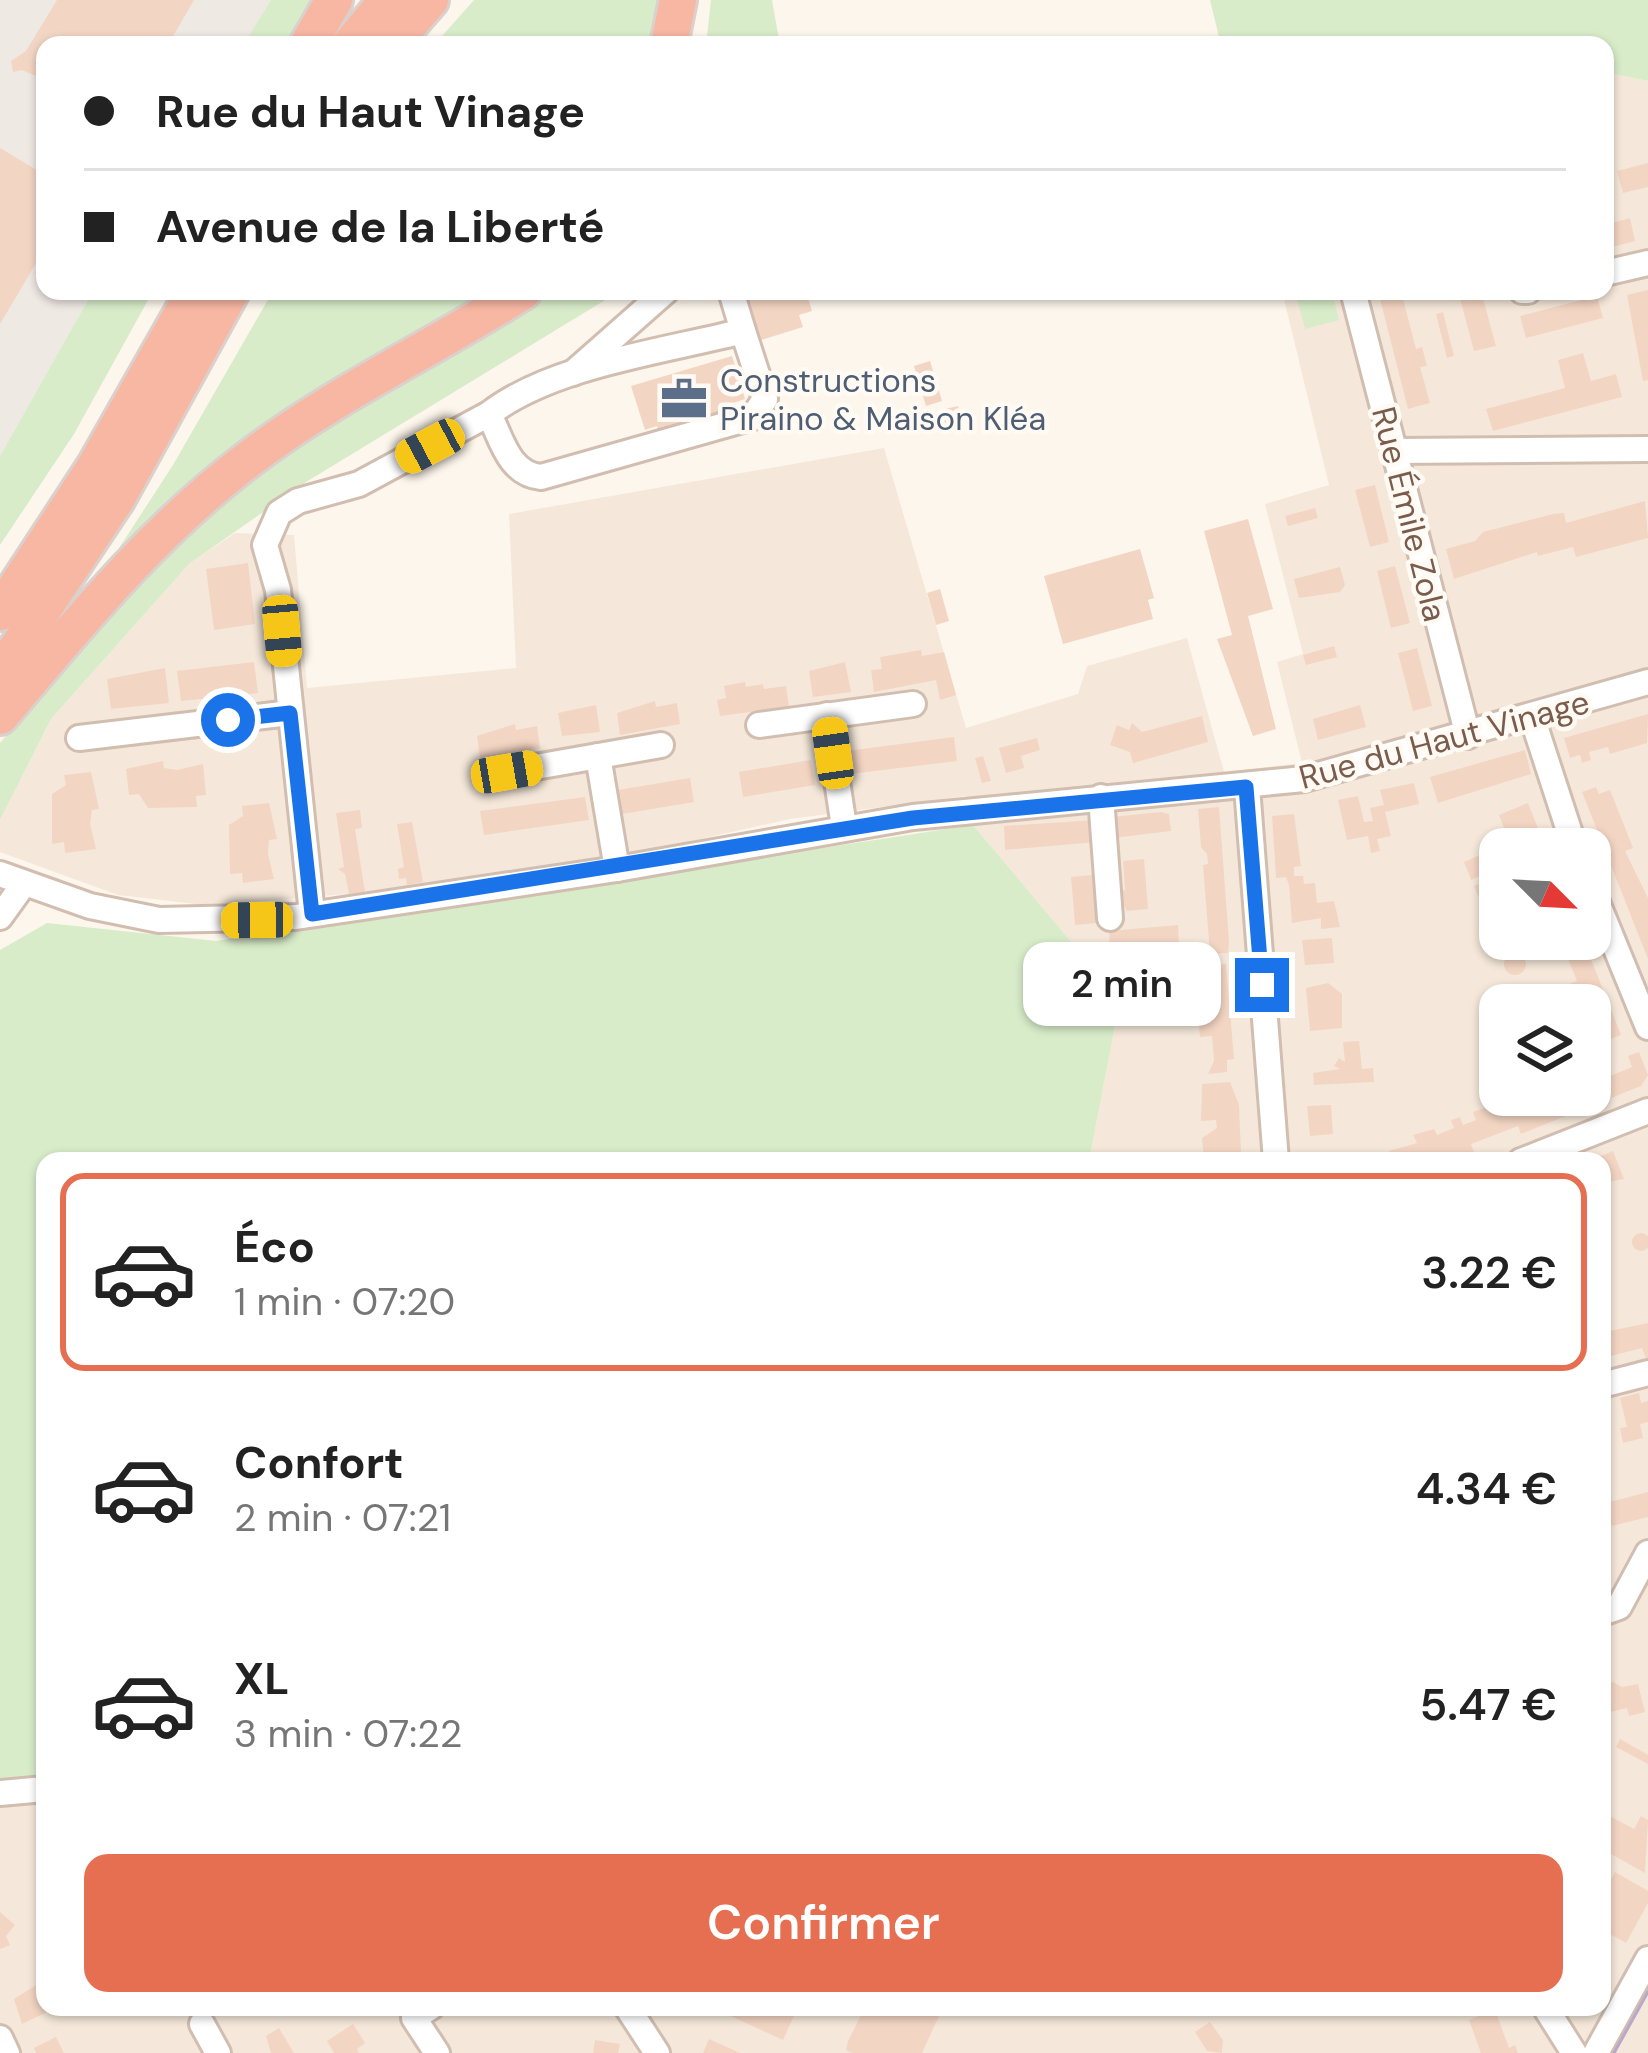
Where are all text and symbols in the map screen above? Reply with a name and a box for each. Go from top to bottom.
text: Rue du Haut Vinage [156,82,585,141]
text: Avenue de la Liberté [156,197,605,256]
place label: Constructions Piraino & Maison Kléa [720,359,1046,440]
office icon: Constructions Piraino & Maison Kléa [659,374,709,424]
street label: Rue Émile Zola [1362,402,1457,626]
car [390,413,470,479]
car [261,594,303,668]
street label: Rue du Haut Vinage [1294,680,1594,799]
route start [201,693,255,747]
car [810,715,856,791]
car [468,748,546,796]
north arrow [1479,828,1611,960]
map controls [1479,828,1611,1116]
car [221,901,293,939]
callout: 2 min [1022,943,1220,1027]
text: 2 min [1071,958,1173,1009]
route end [1235,958,1289,1012]
button: layers [1479,984,1611,1116]
text: Éco [234,1217,315,1276]
icon: car [90,1218,198,1326]
text: 3.22 € [1421,1243,1557,1302]
text: 1 min · 07:20 [234,1276,455,1327]
text: Confort [234,1433,404,1492]
icon: car [90,1434,198,1542]
text: 4.34 € [1416,1459,1557,1518]
text: 2 min · 07:21 [234,1492,451,1543]
text: XL [234,1649,289,1708]
icon: car [90,1650,198,1758]
text: 5.47 € [1419,1675,1557,1734]
text: 3 min · 07:22 [234,1708,462,1759]
button: Confirmer [84,1854,1563,1992]

